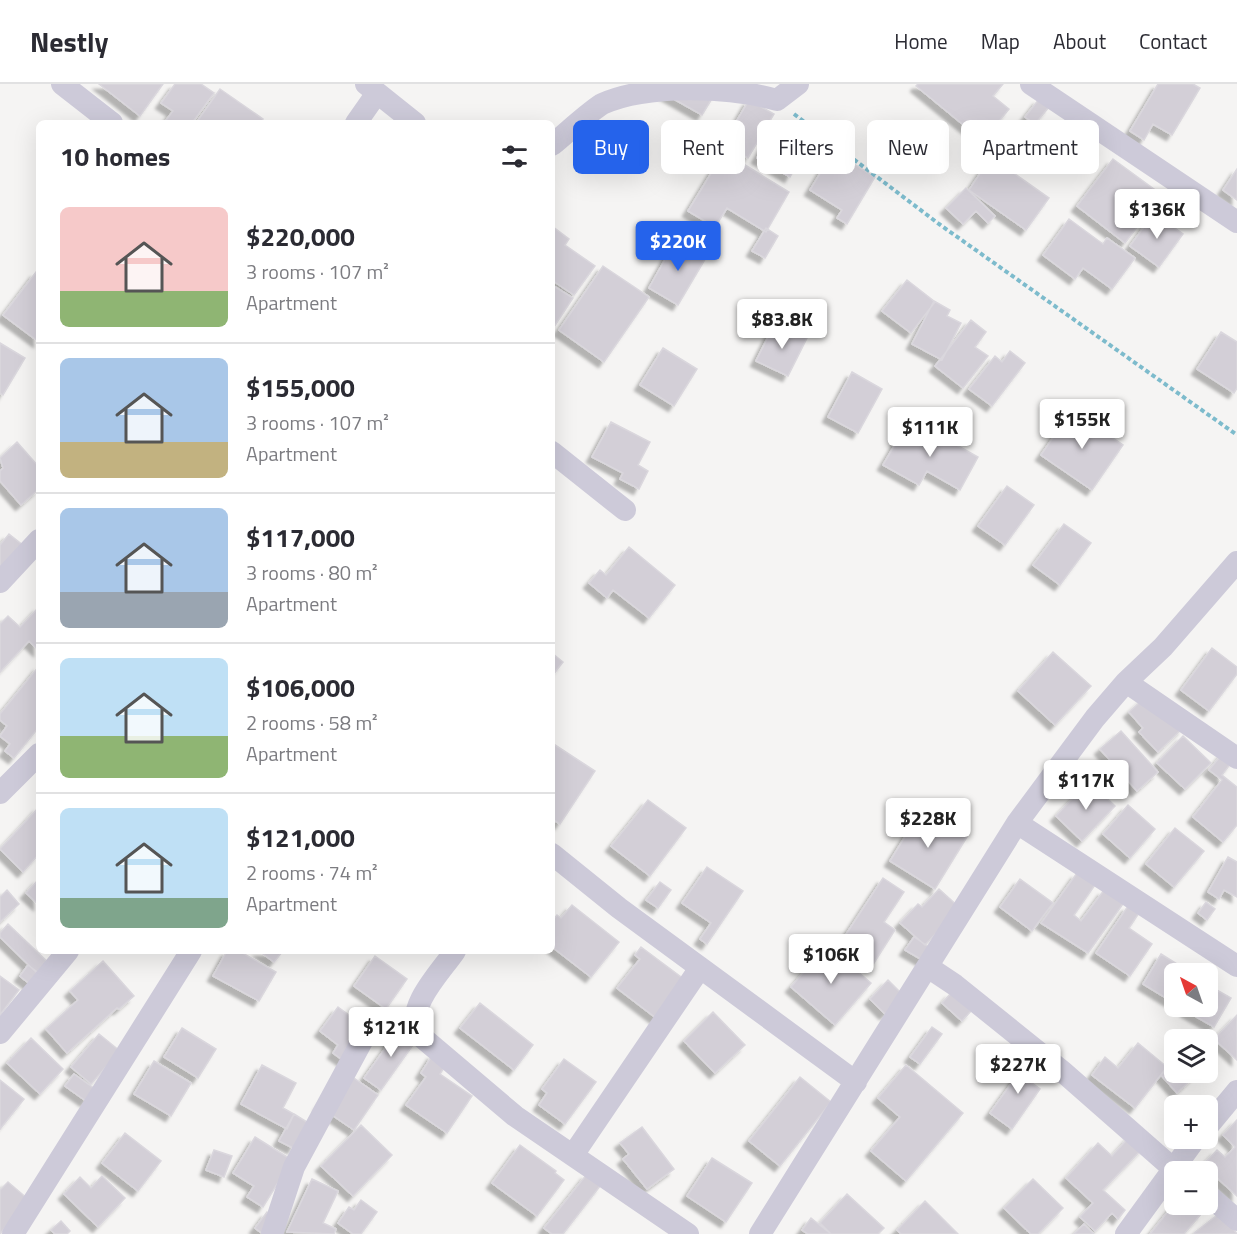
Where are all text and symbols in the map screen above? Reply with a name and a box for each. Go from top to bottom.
text: Nestly [30,20,108,63]
text: Home [894,25,948,57]
text: Map [981,25,1020,57]
text: About [1053,25,1106,57]
text: Contact [1139,25,1207,57]
chip: Buy [573,120,649,174]
chip: Rent [661,120,745,174]
chip: Filters [757,120,855,174]
chip: New [867,120,949,174]
chip: Apartment [961,120,1099,174]
text: 10 homes [60,137,170,176]
icon: filters [498,140,531,173]
pin: $136K [1115,189,1199,240]
text: $136K [1129,193,1185,224]
text: $220,000 [246,217,355,256]
pin: $220K [636,221,720,272]
text: $220K [650,225,706,256]
icon: home [108,231,180,303]
text: 3 rooms · 107 m² [246,256,389,287]
text: Apartment [246,287,337,318]
pin: $83.8K [733,299,831,350]
text: $83.8K [751,303,813,334]
text: $155,000 [246,368,355,407]
icon: home [108,382,180,454]
pin: $155K [1040,399,1124,450]
text: $155K [1054,403,1110,434]
text: 3 rooms · 107 m² [246,407,389,438]
pin: $111K [888,407,972,458]
text: $111K [902,411,958,442]
text: Apartment [246,438,337,469]
text: $117,000 [246,518,355,557]
icon: home [108,532,180,604]
text: 3 rooms · 80 m² [246,557,378,588]
text: Apartment [246,588,337,619]
text: $106,000 [246,668,355,707]
icon: home [108,682,180,754]
text: 2 rooms · 58 m² [246,707,378,738]
text: Apartment [246,738,337,769]
pin: $117K [1044,760,1128,811]
text: $117K [1058,764,1114,795]
pin: $228K [886,798,970,849]
text: $228K [900,802,956,833]
text: $121,000 [246,818,355,857]
icon: home [108,832,180,904]
text: 2 rooms · 74 m² [246,857,378,888]
text: Apartment [246,888,337,919]
pin: $106K [789,934,873,985]
text: $106K [803,938,859,969]
north arrow [1164,963,1218,1017]
map controls [1164,963,1218,1215]
pin: $121K [349,1007,433,1058]
text: $121K [363,1011,419,1042]
button: layers [1164,1029,1218,1083]
pin: $227K [976,1044,1060,1095]
text: $227K [990,1048,1046,1079]
button: + [1164,1095,1218,1149]
button: − [1164,1161,1218,1215]

